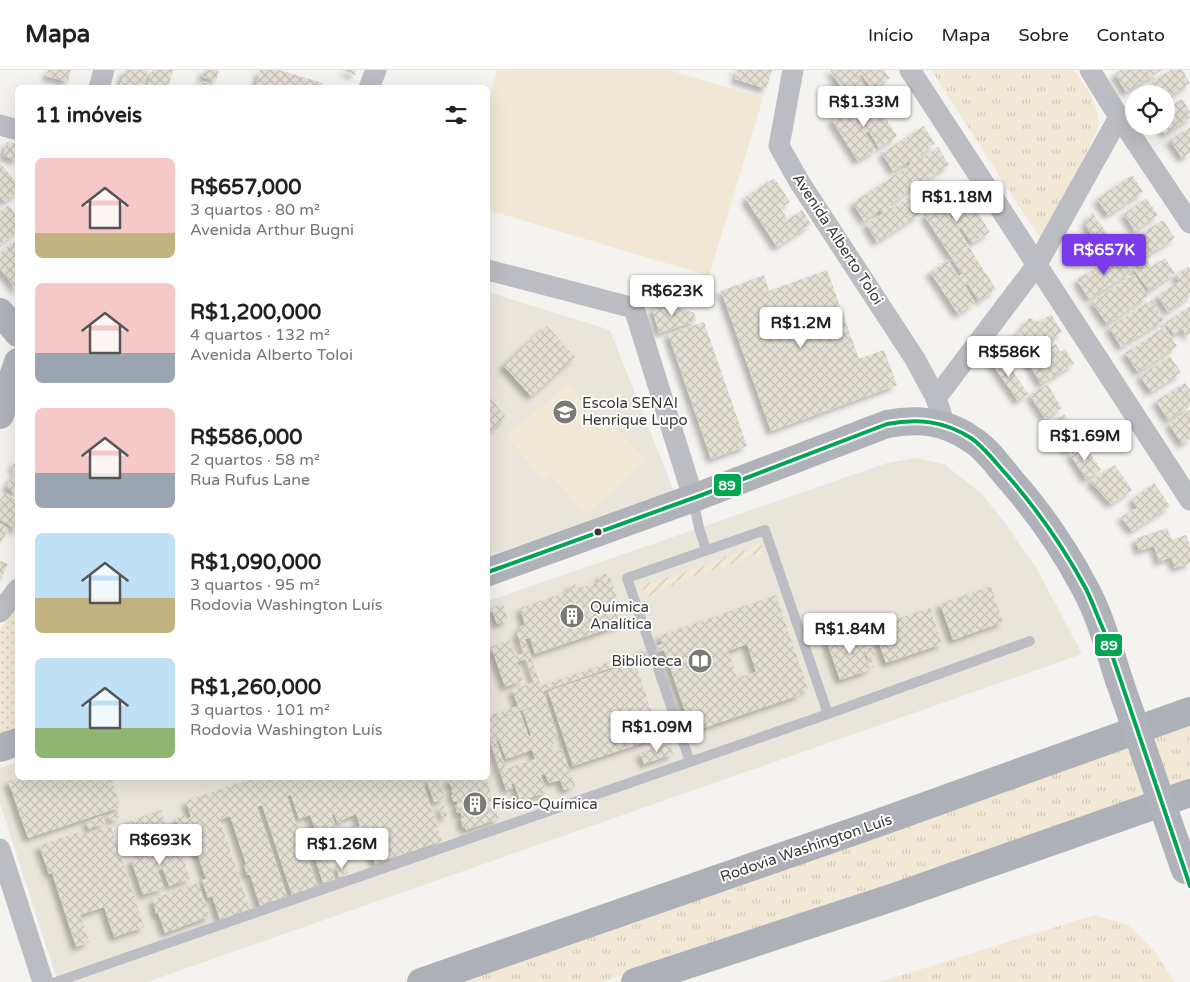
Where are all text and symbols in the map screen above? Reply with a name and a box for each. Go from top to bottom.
text: Mapa [25,20,90,49]
text: Início [868,24,913,46]
text: Mapa [941,24,990,46]
text: Sobre [1018,24,1069,46]
text: Contato [1097,24,1165,46]
pin: R$1.33M [818,85,910,128]
map controls [1125,85,1175,135]
button: locate [1125,85,1175,135]
text: R$1.33M [828,92,900,112]
icon: filters [442,101,470,129]
text: 11 imóveis [35,103,142,128]
street label: Avenida Alberto Toloi [789,170,887,308]
text: R$657,000 [190,175,301,200]
icon: home [75,178,135,238]
pin: R$1.18M [911,180,1003,223]
text: R$1.18M [921,187,993,207]
text: 3 quartos · 80 m² [190,200,320,220]
text: Avenida Arthur Bugni [190,220,354,240]
pin: R$657K [1063,234,1145,276]
text: R$657K [1073,240,1135,260]
pin: R$623K [631,274,713,317]
text: R$623K [641,281,703,301]
text: R$1,200,000 [190,300,321,325]
icon: home [75,303,135,363]
pin: R$1.2M [760,306,842,349]
text: R$1.2M [771,313,831,333]
text: 4 quartos · 132 m² [190,325,330,345]
pin: R$586K [968,336,1050,378]
text: R$586K [978,342,1040,362]
text: Avenida Alberto Toloi [190,345,353,365]
place label: Escola SENAI Henrique Lupo [582,394,688,429]
school or university icon: Escola SENAI Henrique Lupo [552,399,578,425]
pin: R$1.69M [1039,420,1131,462]
text: R$586,000 [190,425,302,450]
text: R$1.69M [1049,426,1121,446]
icon: home [75,428,135,488]
text: 2 quartos · 58 m² [190,450,320,470]
text: Rua Rufus Lane [190,470,310,490]
line badge: 89 [713,473,742,497]
text: 89 [718,477,736,494]
unlabelled marker [593,527,603,537]
text: R$1,090,000 [190,550,321,575]
icon: home [75,553,135,613]
text: 3 quartos · 95 m² [190,575,320,595]
text: Rodovia Washington Luís [190,595,382,615]
place label: Química Analítica [590,598,652,633]
building icon: Química Analítica [559,603,585,629]
pin: R$1.84M [804,612,896,655]
text: R$1.84M [815,619,885,639]
line badge: 89 [1094,633,1123,657]
text: 89 [1100,637,1118,654]
library icon: Biblioteca [687,648,713,674]
place label: Biblioteca [611,652,682,670]
text: R$1,260,000 [190,675,321,700]
icon: home [75,678,135,738]
text: 3 quartos · 101 m² [190,700,330,720]
pin: R$1.09M [611,710,703,753]
text: R$1.09M [621,717,693,737]
text: Rodovia Washington Luís [190,720,382,740]
building icon: Físico-Química [462,791,488,817]
place label: Físico-Química [492,795,598,813]
street label: Rodovia Washington Luís [718,810,894,886]
pin: R$693K [119,824,201,866]
pin: R$1.26M [296,828,388,870]
text: R$693K [129,830,191,850]
text: R$1.26M [306,834,378,854]

